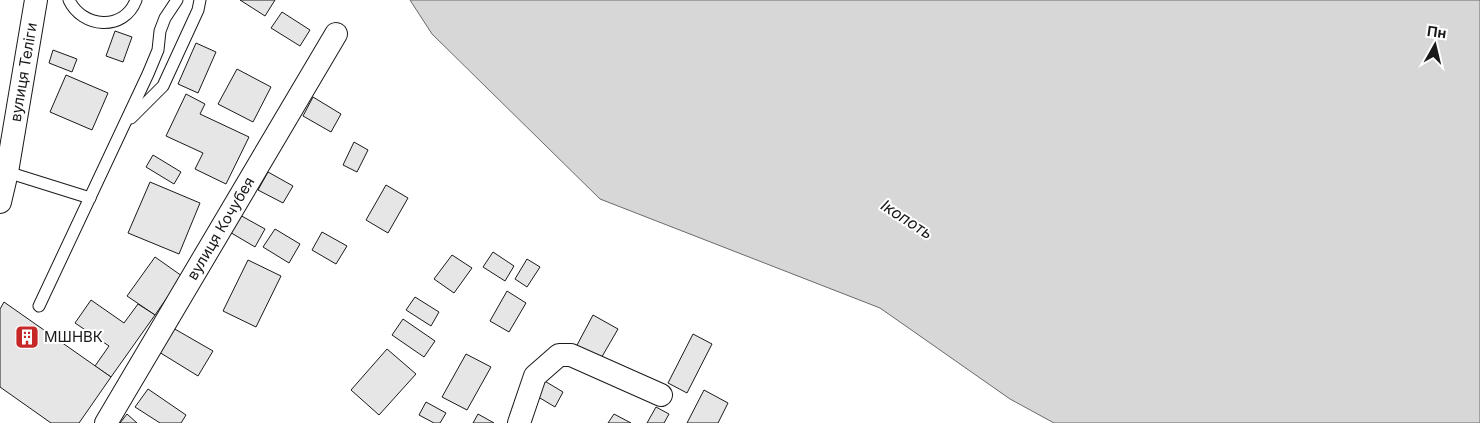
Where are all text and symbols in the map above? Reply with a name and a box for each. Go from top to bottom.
north arrow [1410,20,1460,70]
street label: вулиця Теліги [6,21,41,123]
text: Пн [1426,22,1448,41]
street label: вулиця Кочубея [183,173,258,283]
water label: Ікопоть [877,195,937,243]
building icon: МШНВК [14,324,40,350]
place label: МШНВК [44,327,103,346]

